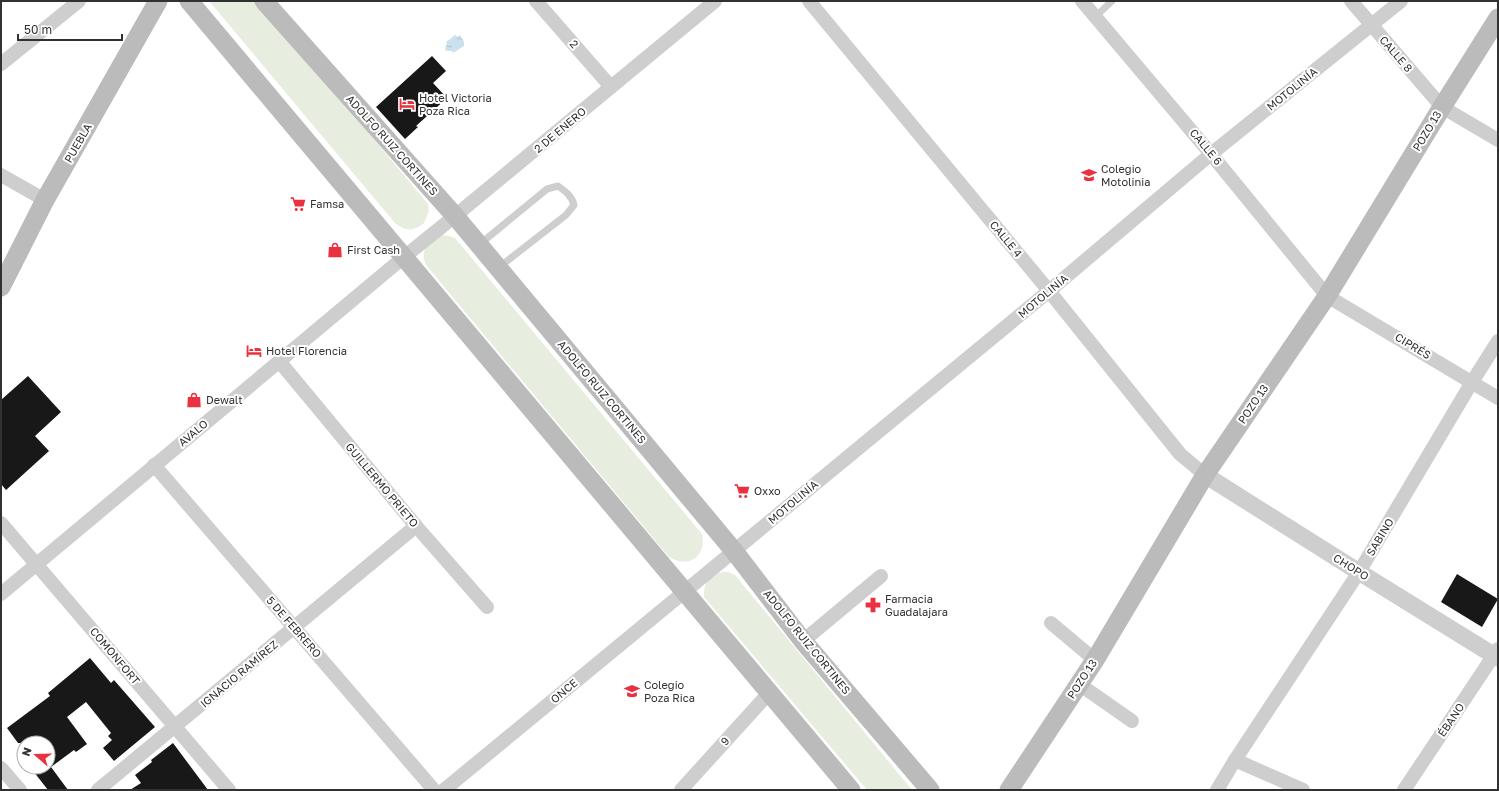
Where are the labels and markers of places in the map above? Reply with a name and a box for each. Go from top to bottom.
place label: Hotel Victoria Poza Rica [419,91,492,117]
hotel icon: Hotel Victoria Poza Rica [398,95,416,113]
place label: Colegio Motolinia [1101,162,1150,188]
school or university icon: Colegio Motolinia [1080,166,1098,184]
supermarket icon: Famsa [289,195,307,213]
place label: Famsa [310,197,344,210]
shop icon: First Cash [326,241,344,259]
place label: First Cash [347,243,400,256]
hotel icon: Hotel Florencia [245,342,263,360]
place label: Hotel Florencia [266,344,347,357]
shop icon: Dewalt [185,391,203,409]
place label: Dewalt [206,393,243,406]
supermarket icon: Oxxo [733,482,751,500]
place label: Oxxo [754,484,781,497]
place label: Farmacia Guadalajara [885,592,948,618]
pharmacy icon: Farmacia Guadalajara [864,596,882,614]
place label: Colegio Poza Rica [644,678,695,704]
school or university icon: Colegio Poza Rica [623,682,641,700]

